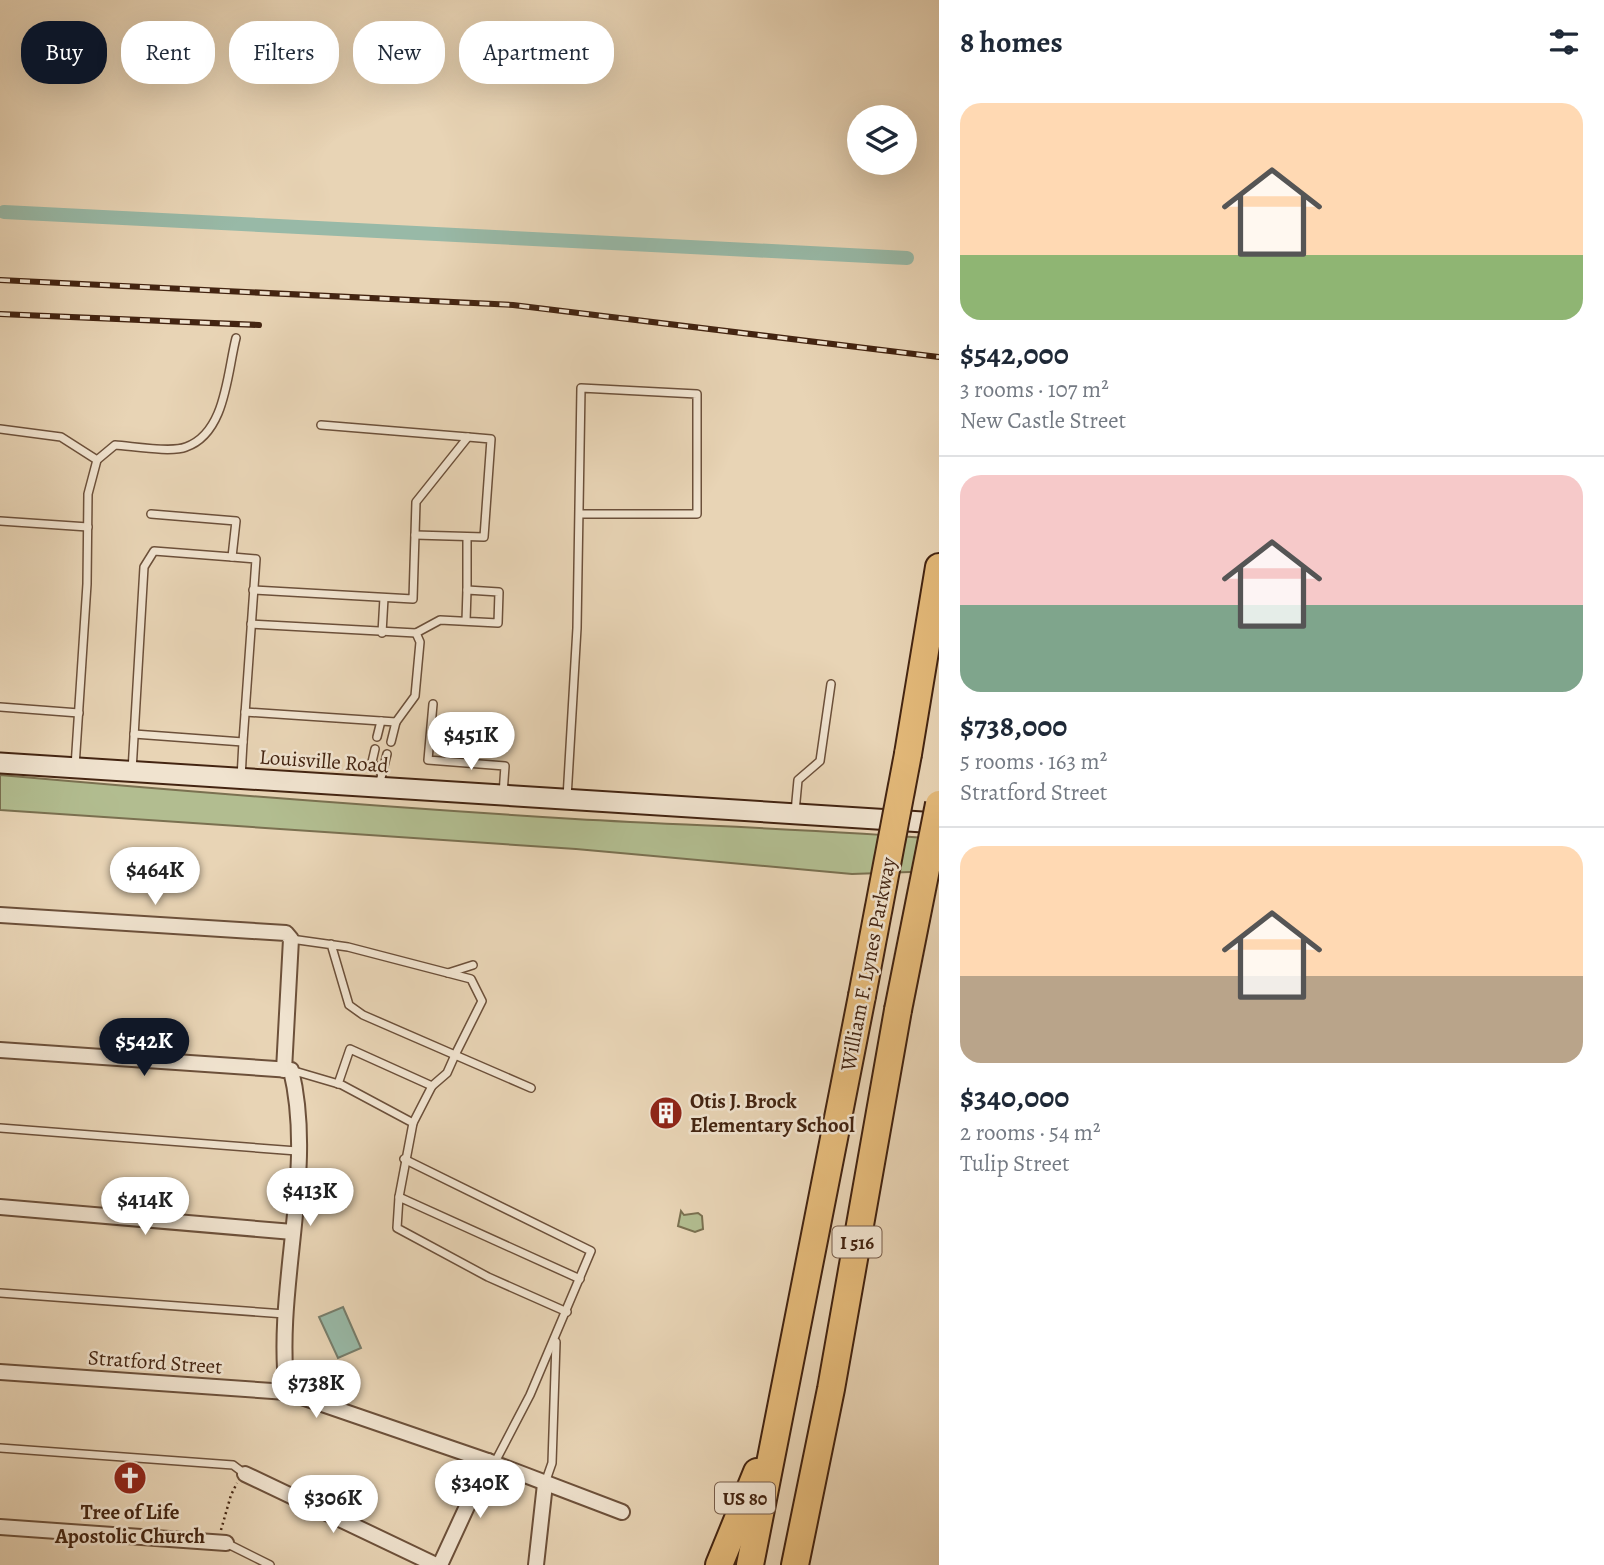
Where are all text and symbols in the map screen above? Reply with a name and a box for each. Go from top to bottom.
chip: Buy [21,21,107,84]
chip: Rent [121,21,215,84]
chip: Filters [229,21,339,84]
chip: New [353,21,445,84]
chip: Apartment [459,21,614,84]
text: 8 homes [960,22,1063,62]
icon: filters [1545,23,1583,61]
map controls [847,105,917,175]
button: layers [847,105,917,175]
icon: home [1209,149,1335,275]
text: $542,000 [960,334,1069,374]
text: 3 rooms · 107 m² [960,374,1109,405]
text: New Castle Street [960,405,1126,436]
icon: home [1209,521,1335,647]
text: $738,000 [960,706,1067,746]
pin: $451K [422,712,520,772]
text: $451K [444,719,498,750]
street label: Louisville Road [258,743,390,780]
text: 5 rooms · 163 m² [960,746,1107,777]
text: Stratford Street [960,777,1107,808]
pin: $464K [106,848,204,907]
text: $464K [126,854,184,885]
street label: William F. Lynes Parkway [833,854,903,1074]
icon: home [1209,892,1335,1018]
pin: $542K [95,1018,193,1078]
text: $542K [115,1025,173,1056]
text: $340,000 [960,1077,1069,1117]
place label: Otis J. Brock Elementary School [690,1087,855,1139]
building icon: Otis J. Brock Elementary School [647,1094,685,1132]
text: 2 rooms · 54 m² [960,1117,1101,1148]
text: Tulip Street [960,1148,1070,1179]
pin: $413K [261,1168,359,1228]
text: $413K [283,1175,337,1206]
pin: $414K [96,1178,194,1237]
text: $414K [117,1184,173,1215]
road number: I 516 [832,1226,882,1258]
street label: Stratford Street [87,1343,223,1381]
pin: $738K [267,1360,365,1420]
text: $738K [288,1367,344,1398]
church icon: Tree of Life Apostolic Church [111,1459,149,1497]
pin: $340K [431,1460,529,1520]
text: $340K [451,1467,509,1498]
pin: $306K [284,1476,382,1535]
text: $306K [304,1482,362,1513]
road number: US 80 [715,1482,775,1514]
place label: Tree of Life Apostolic Church [54,1498,205,1550]

